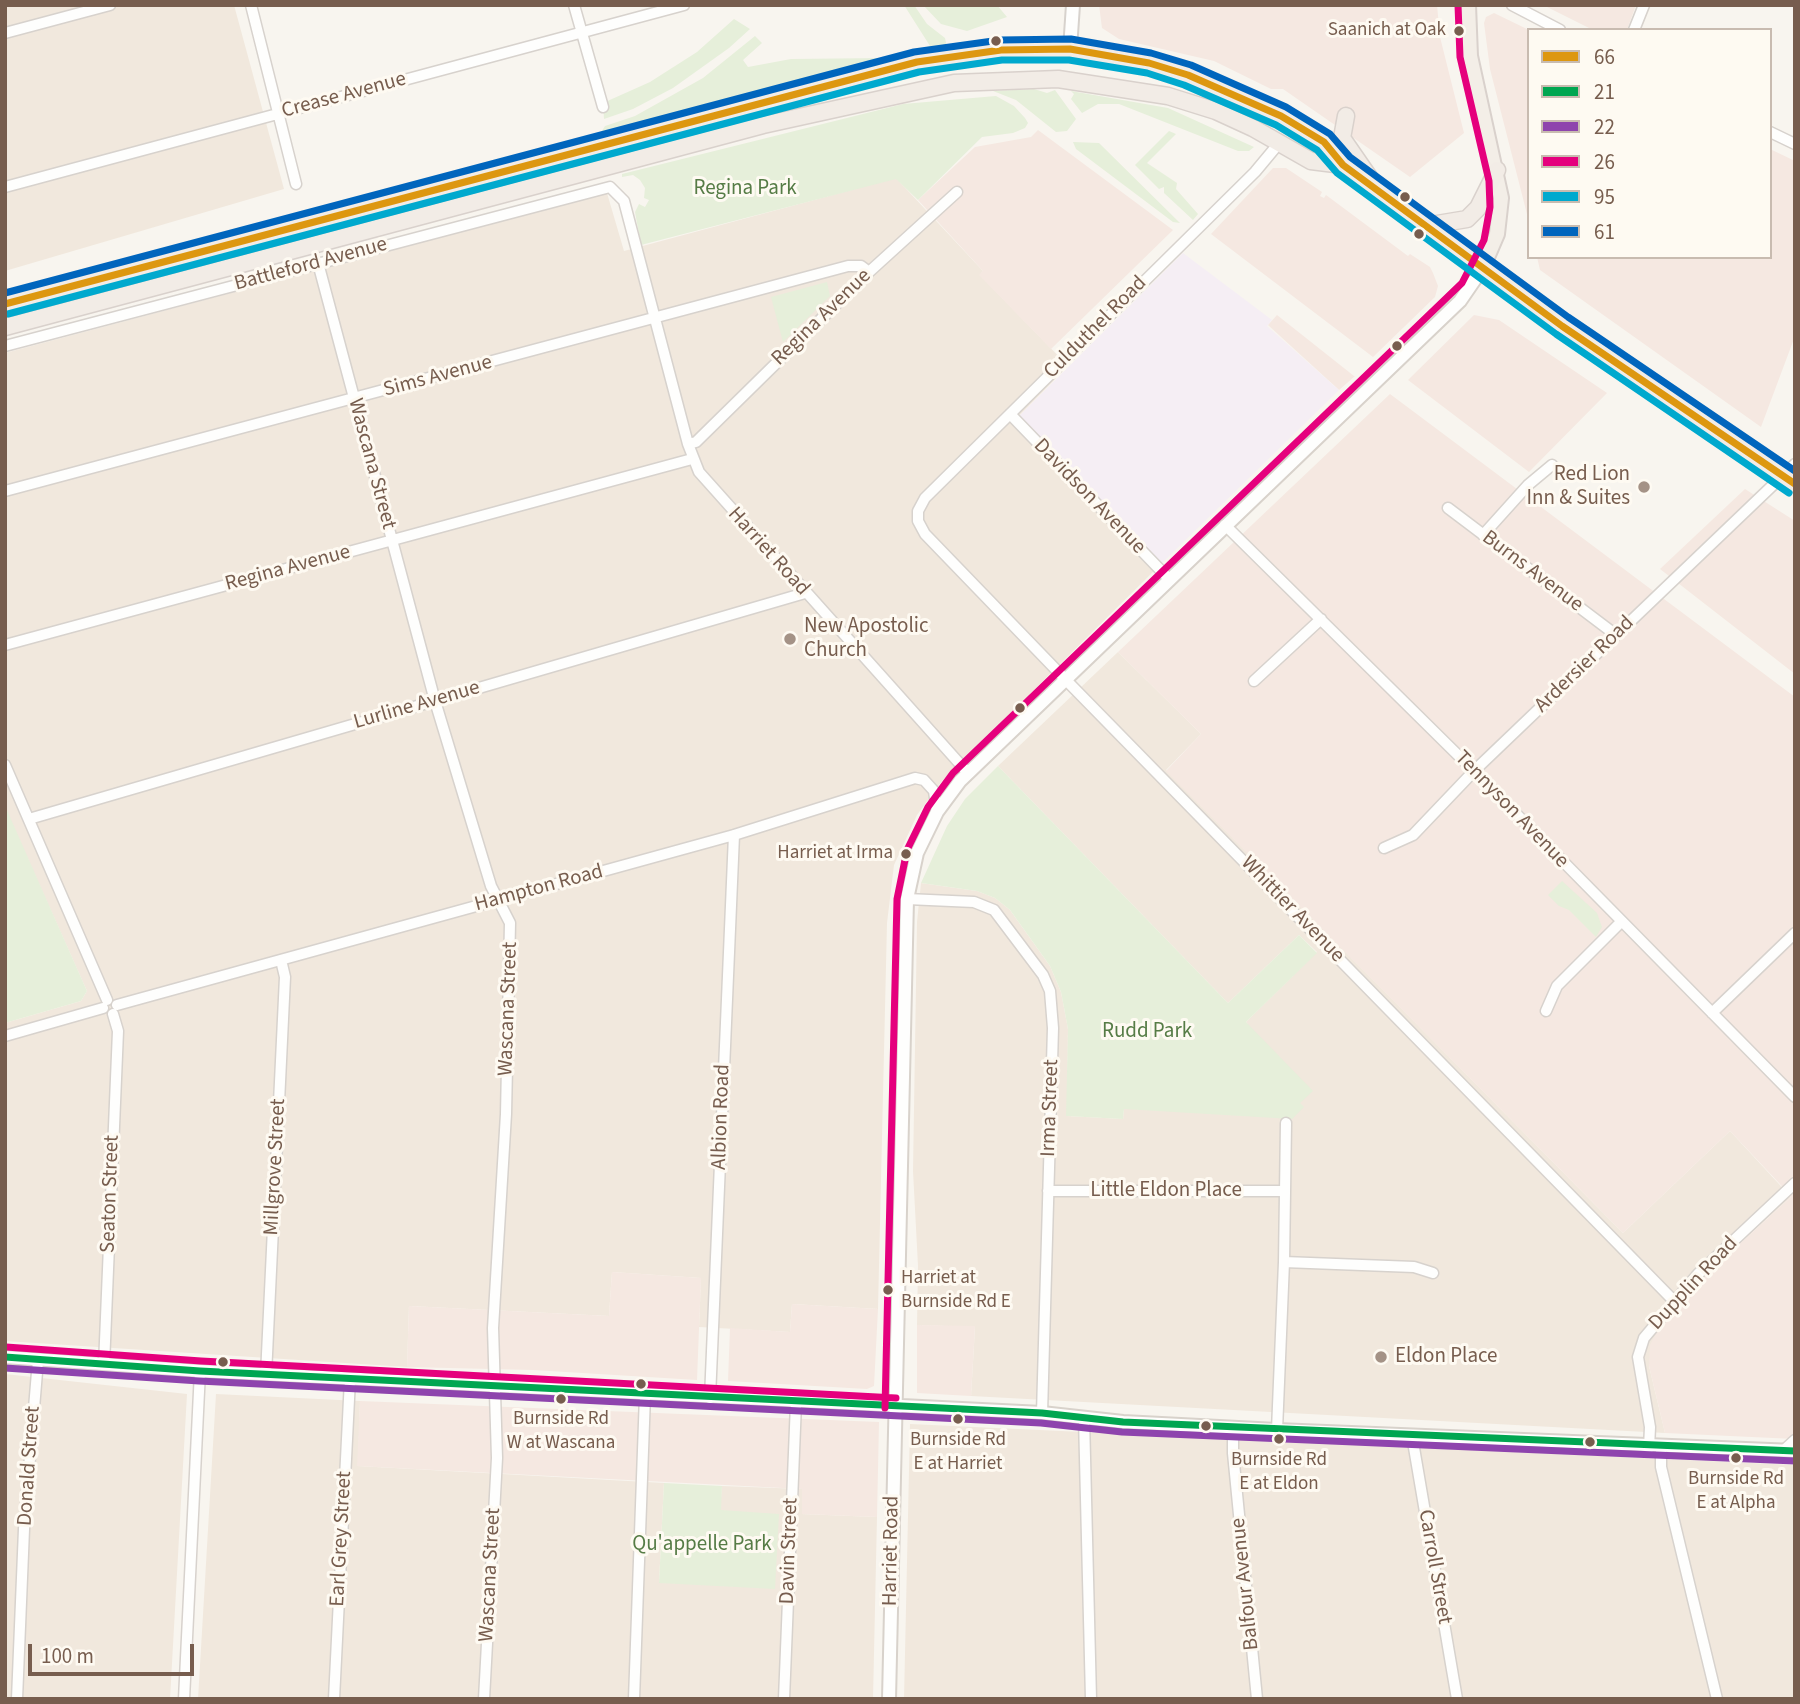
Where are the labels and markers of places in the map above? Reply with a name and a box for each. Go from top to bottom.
place label: Saanich at Oak [1328,20,1446,42]
marker: Saanich at Oak [1452,24,1466,38]
unlabelled marker [989,34,1003,48]
unlabelled marker [1398,190,1412,204]
unlabelled marker [1412,227,1426,241]
unlabelled marker [1390,339,1404,353]
place label: Red Lion Inn & Suites [1526,462,1630,512]
marker: Red Lion Inn & Suites [1636,479,1652,495]
place label: New Apostolic Church [804,614,928,664]
marker: New Apostolic Church [782,631,798,647]
unlabelled marker [1013,701,1027,715]
place label: Harriet at Irma [777,843,893,865]
marker: Harriet at Irma [899,847,913,861]
place label: Harriet at Burnside Rd E [901,1268,1011,1312]
marker: Harriet at Burnside Rd E [881,1283,895,1297]
place label: Eldon Place [1395,1344,1498,1370]
marker: Eldon Place [1373,1349,1389,1365]
unlabelled marker [216,1355,230,1369]
unlabelled marker [634,1377,648,1391]
marker: Burnside Rd W at Wascana [554,1392,568,1406]
place label: Burnside Rd W at Wascana [507,1409,615,1453]
marker: Burnside Rd E at Harriet [951,1412,965,1426]
unlabelled marker [1199,1419,1213,1433]
place label: Burnside Rd E at Harriet [910,1430,1006,1474]
marker: Burnside Rd E at Eldon [1272,1432,1286,1446]
unlabelled marker [1583,1435,1597,1449]
place label: Burnside Rd E at Eldon [1231,1450,1327,1494]
marker: Burnside Rd E at Alpha [1729,1451,1743,1465]
place label: Burnside Rd E at Alpha [1688,1469,1784,1513]

